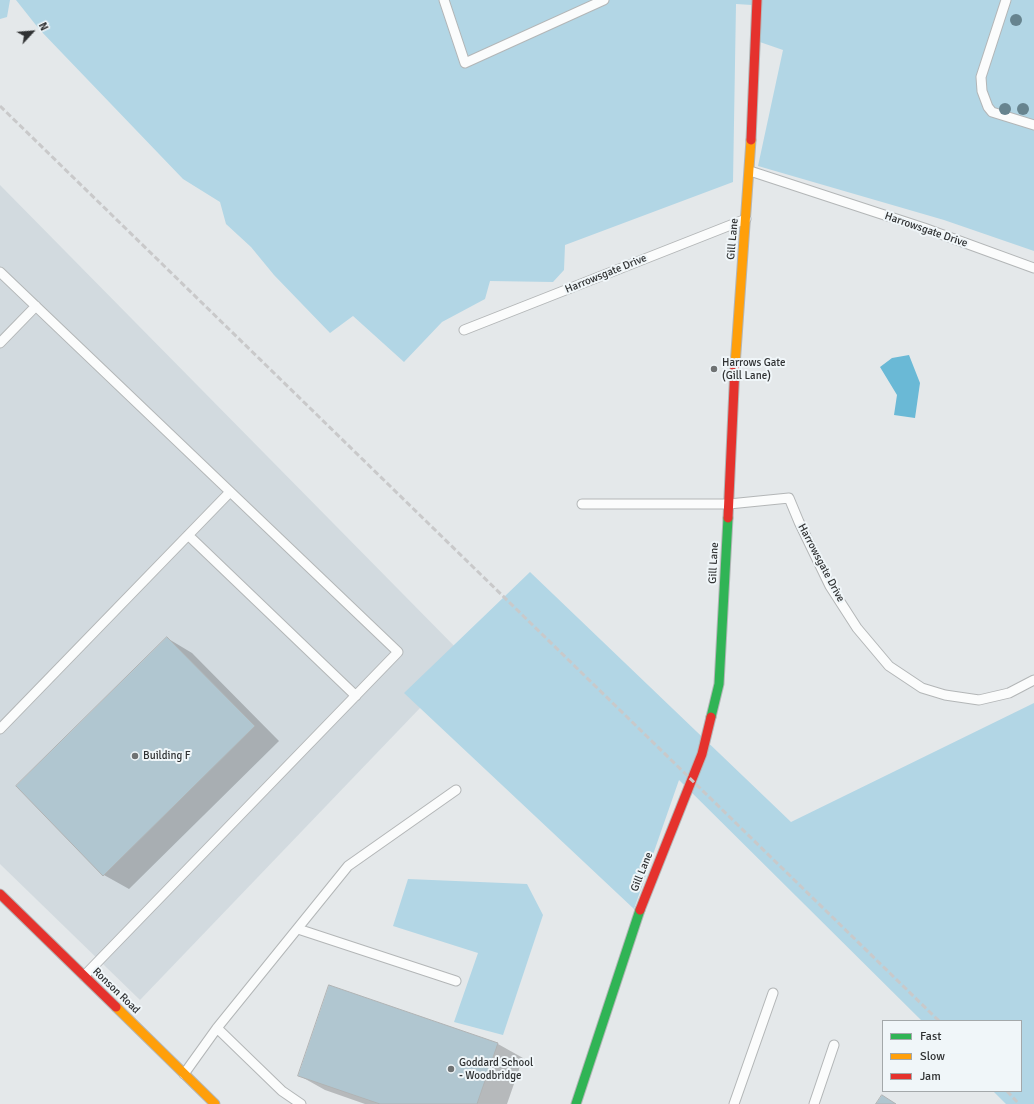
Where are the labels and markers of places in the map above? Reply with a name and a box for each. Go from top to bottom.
place label: Harrows Gate (Gill Lane) [722,356,785,382]
marker: Harrows Gate (Gill Lane) [709,364,719,374]
place label: Building F [143,749,191,763]
marker: Building F [130,751,140,761]
place label: Goddard School - Woodbridge [459,1056,533,1082]
marker: Goddard School - Woodbridge [446,1064,456,1074]

